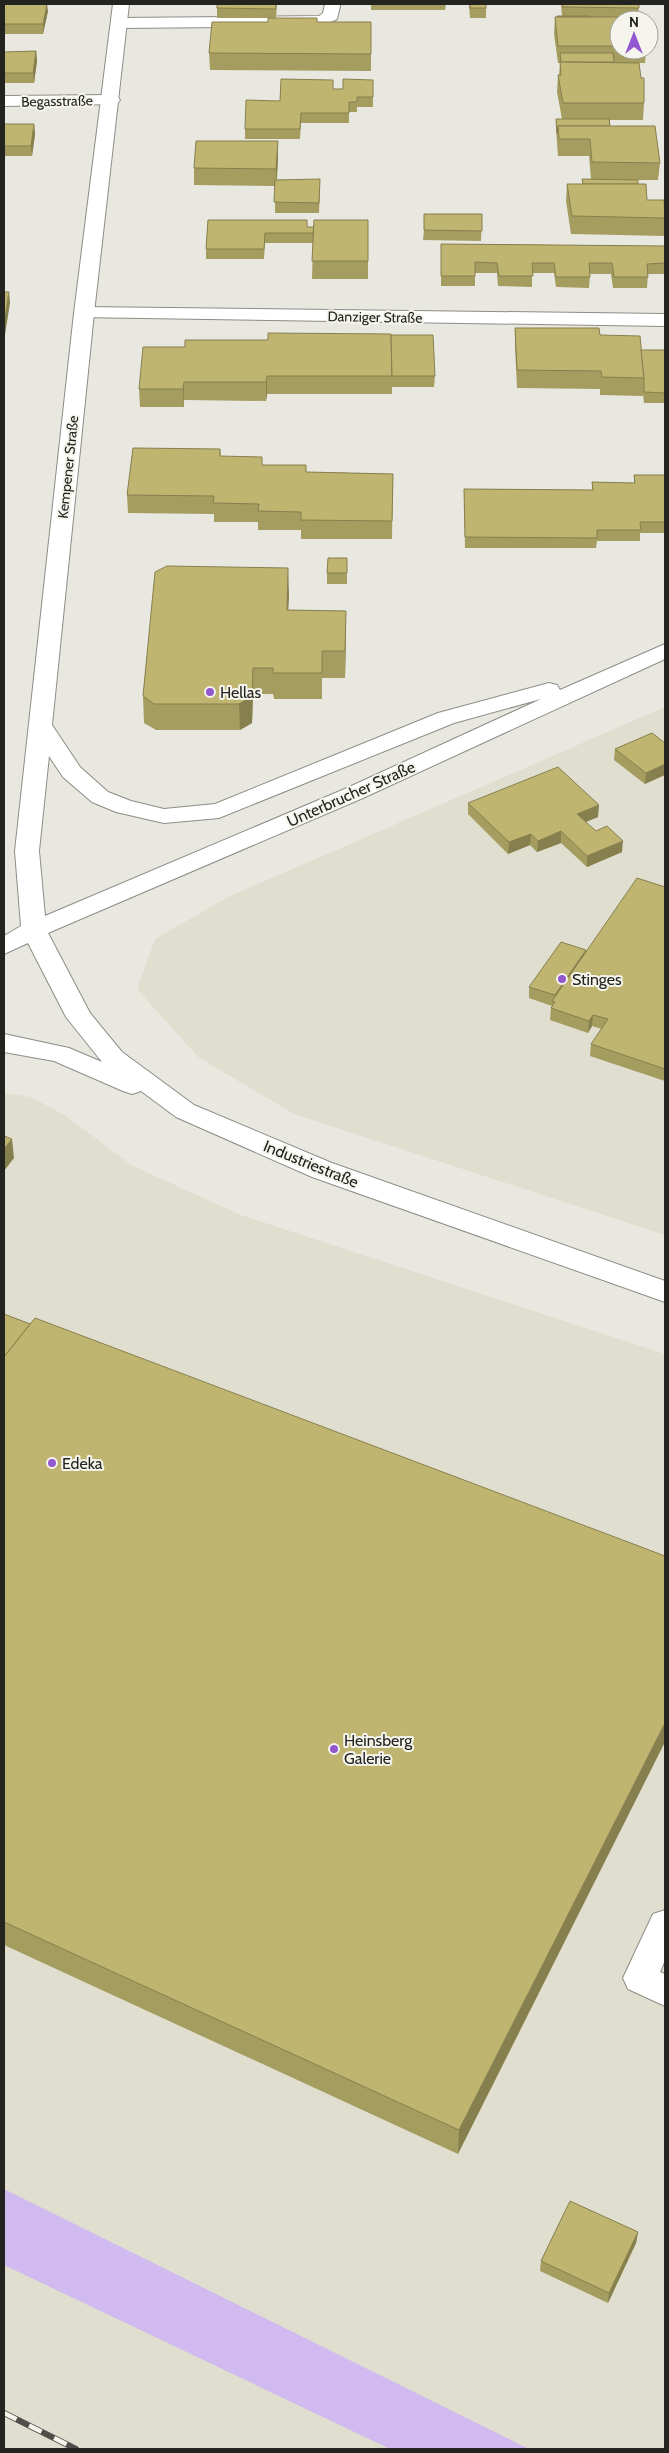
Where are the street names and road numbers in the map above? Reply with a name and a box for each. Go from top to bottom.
street label: Begasstraße [21,91,93,111]
street label: Danziger Straße [327,307,423,327]
street label: Kempener Straße [54,415,82,519]
street label: Unterbrucher Straße [284,757,418,831]
street label: Industriestraße [261,1136,361,1192]

